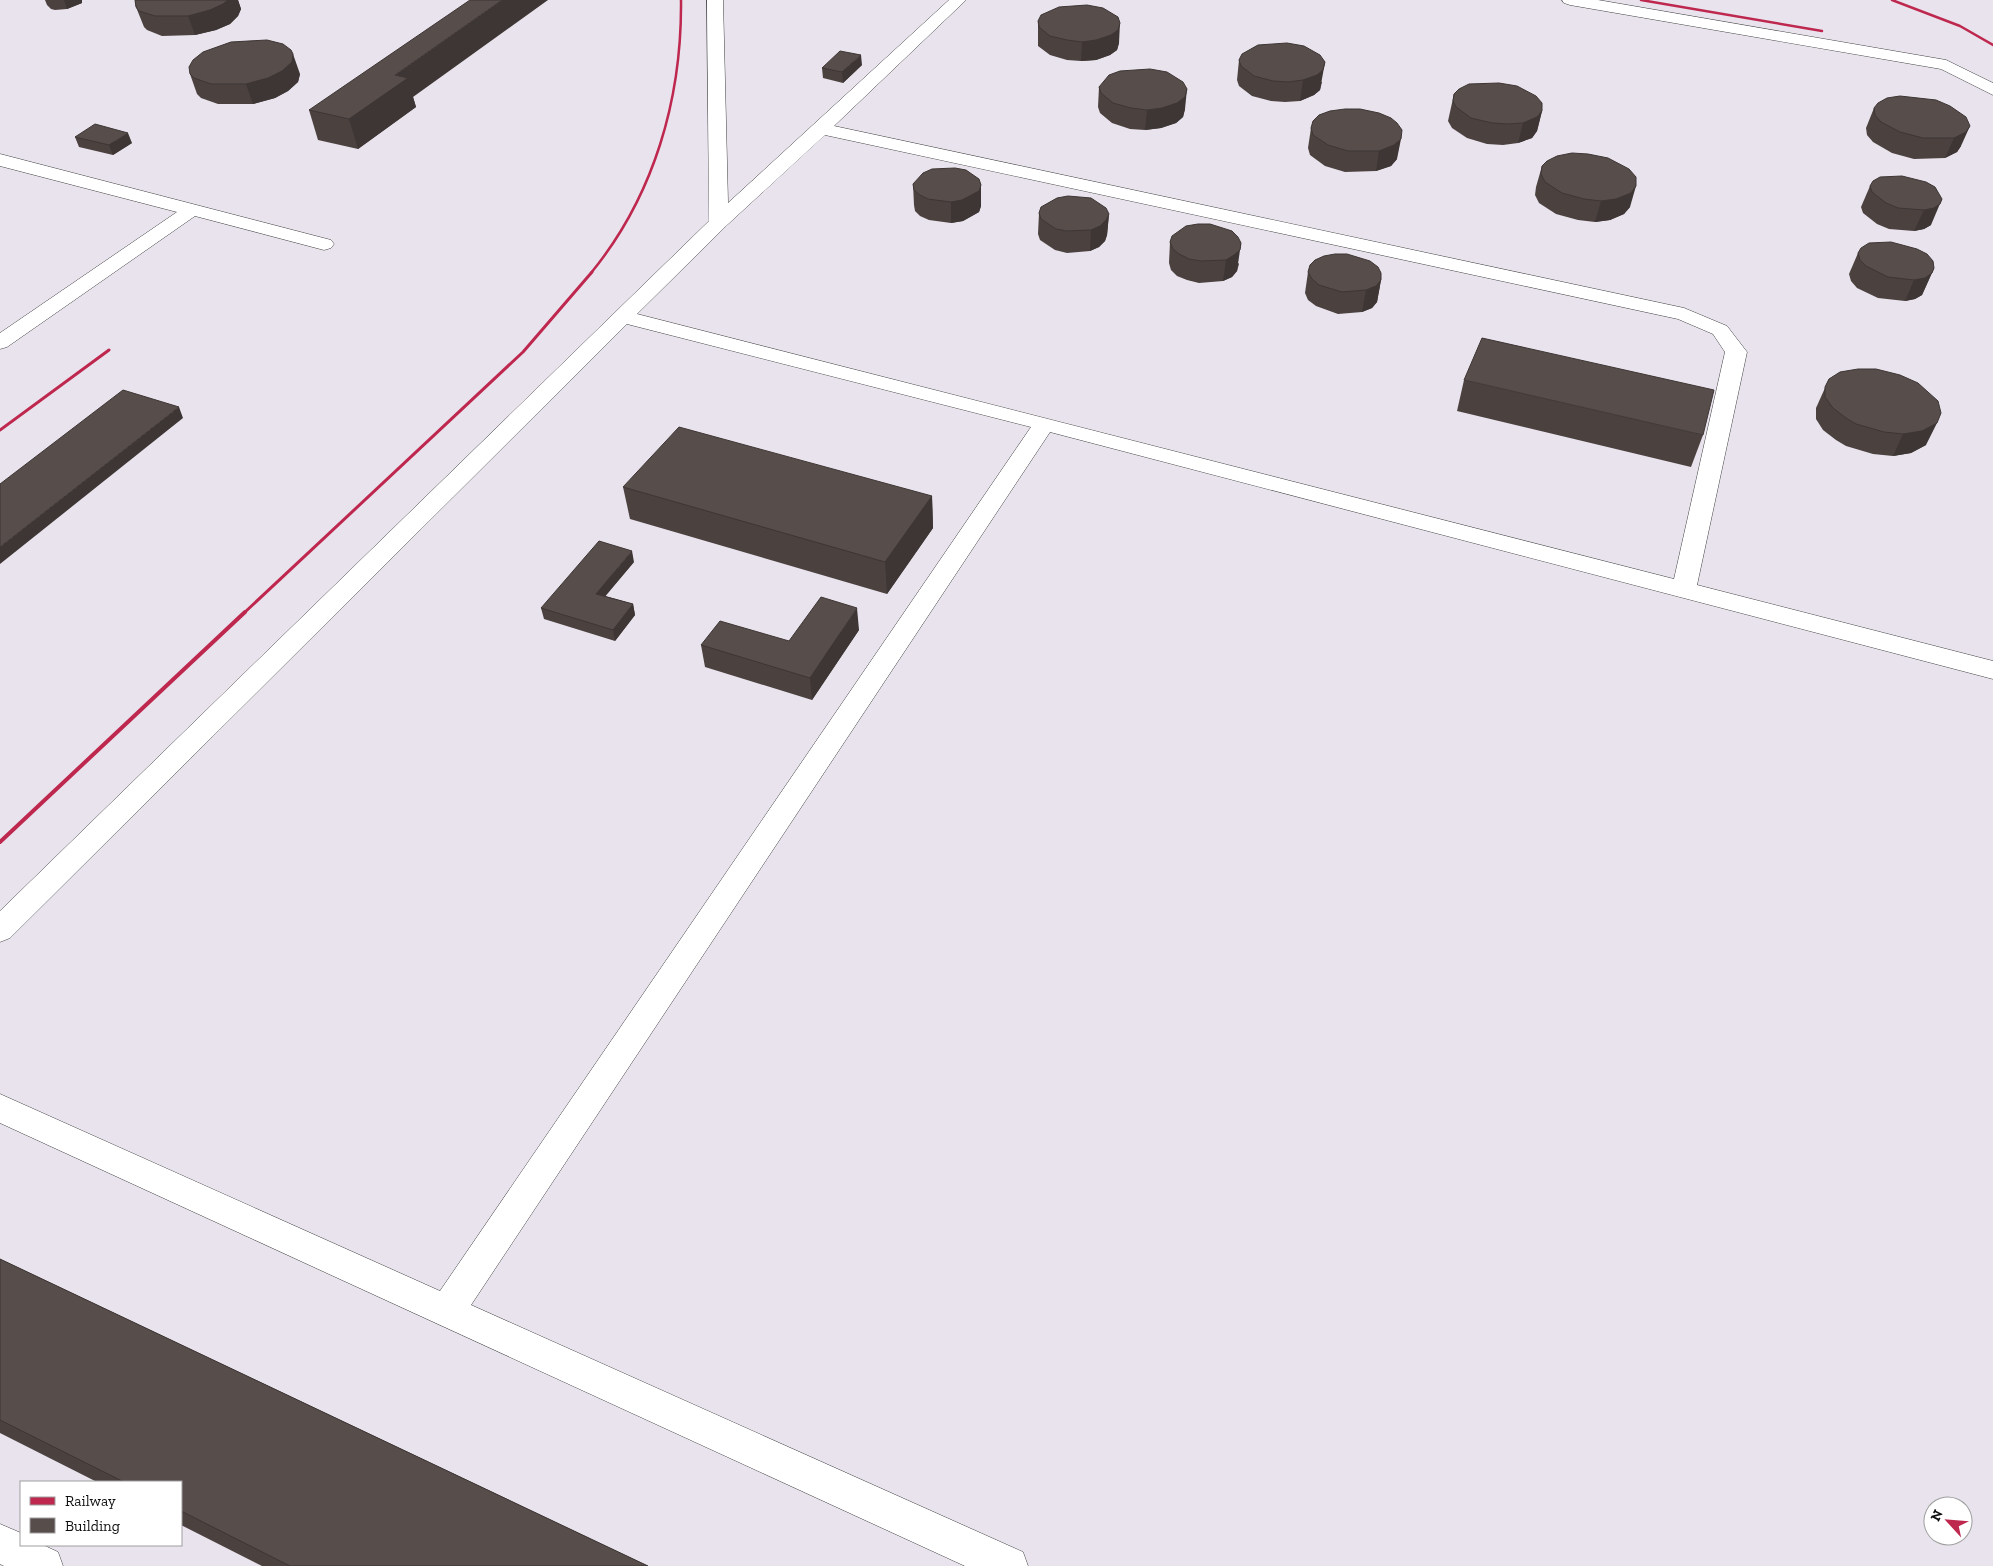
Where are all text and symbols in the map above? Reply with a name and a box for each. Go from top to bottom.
legend [20,1481,182,1546]
text: Railway [65,1492,116,1510]
north arrow [1923,1496,1973,1546]
text: N [1927,1507,1947,1524]
text: Building [65,1517,120,1535]

